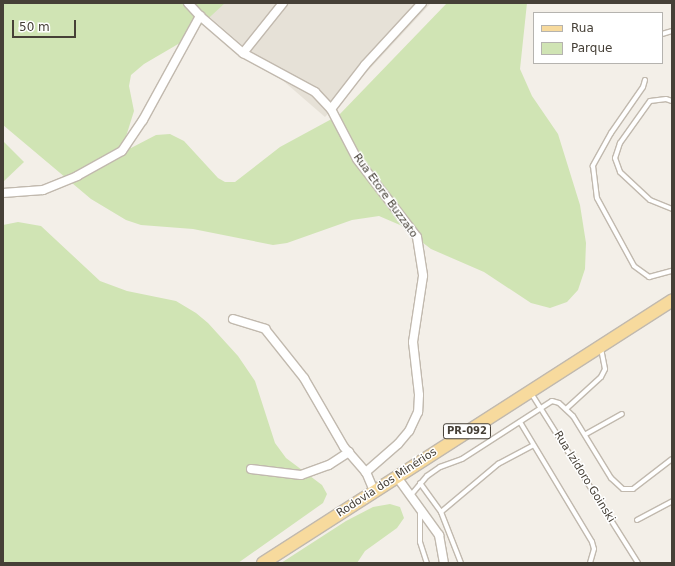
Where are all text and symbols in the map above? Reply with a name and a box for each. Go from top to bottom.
scale bar [14,12,78,38]
legend [533,12,663,64]
text: 50 m [19,20,50,34]
text: Rua [571,21,594,35]
text: Parque [571,41,612,55]
street label: Rua Etore Buzzato [350,151,420,241]
road number: PR-092 [442,423,492,439]
street label: Rua Izidoro Goinski [551,429,617,525]
street label: Rodovia dos Minérios [334,446,440,520]

